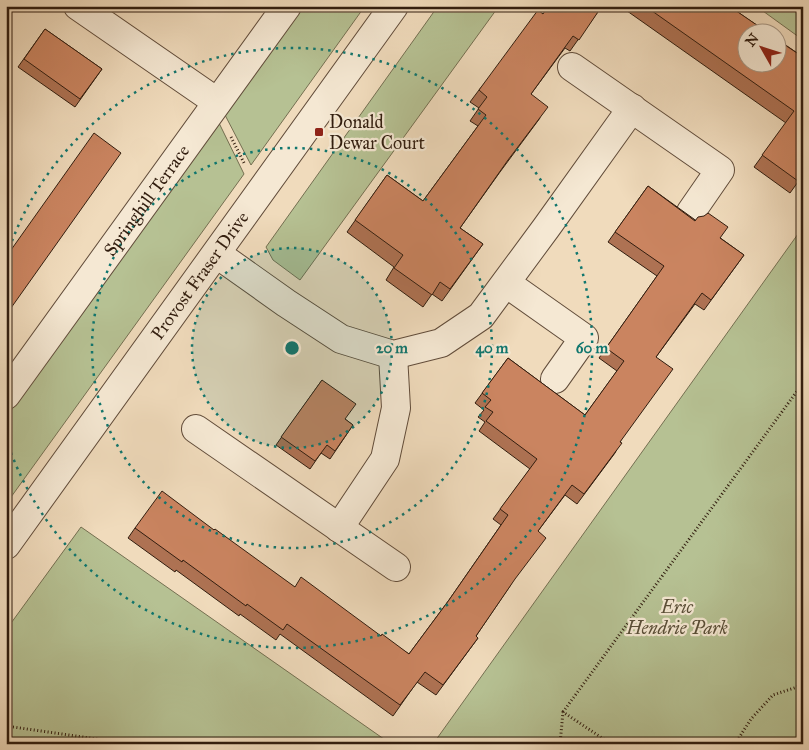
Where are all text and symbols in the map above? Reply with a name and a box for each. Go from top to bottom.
north arrow [736,22,786,72]
text: N [742,30,763,50]
place label: Donald Dewar Court [329,111,425,154]
marker: Donald Dewar Court [313,126,325,138]
street label: Springhill Terrace [99,140,194,261]
street label: Provost Fraser Drive [146,207,253,344]
centre of rings [283,339,301,357]
text: 20 m [376,339,408,357]
text: 40 m [476,339,509,358]
text: 60 m [576,339,609,357]
park label: Eric Hendrie Park [625,596,728,639]

